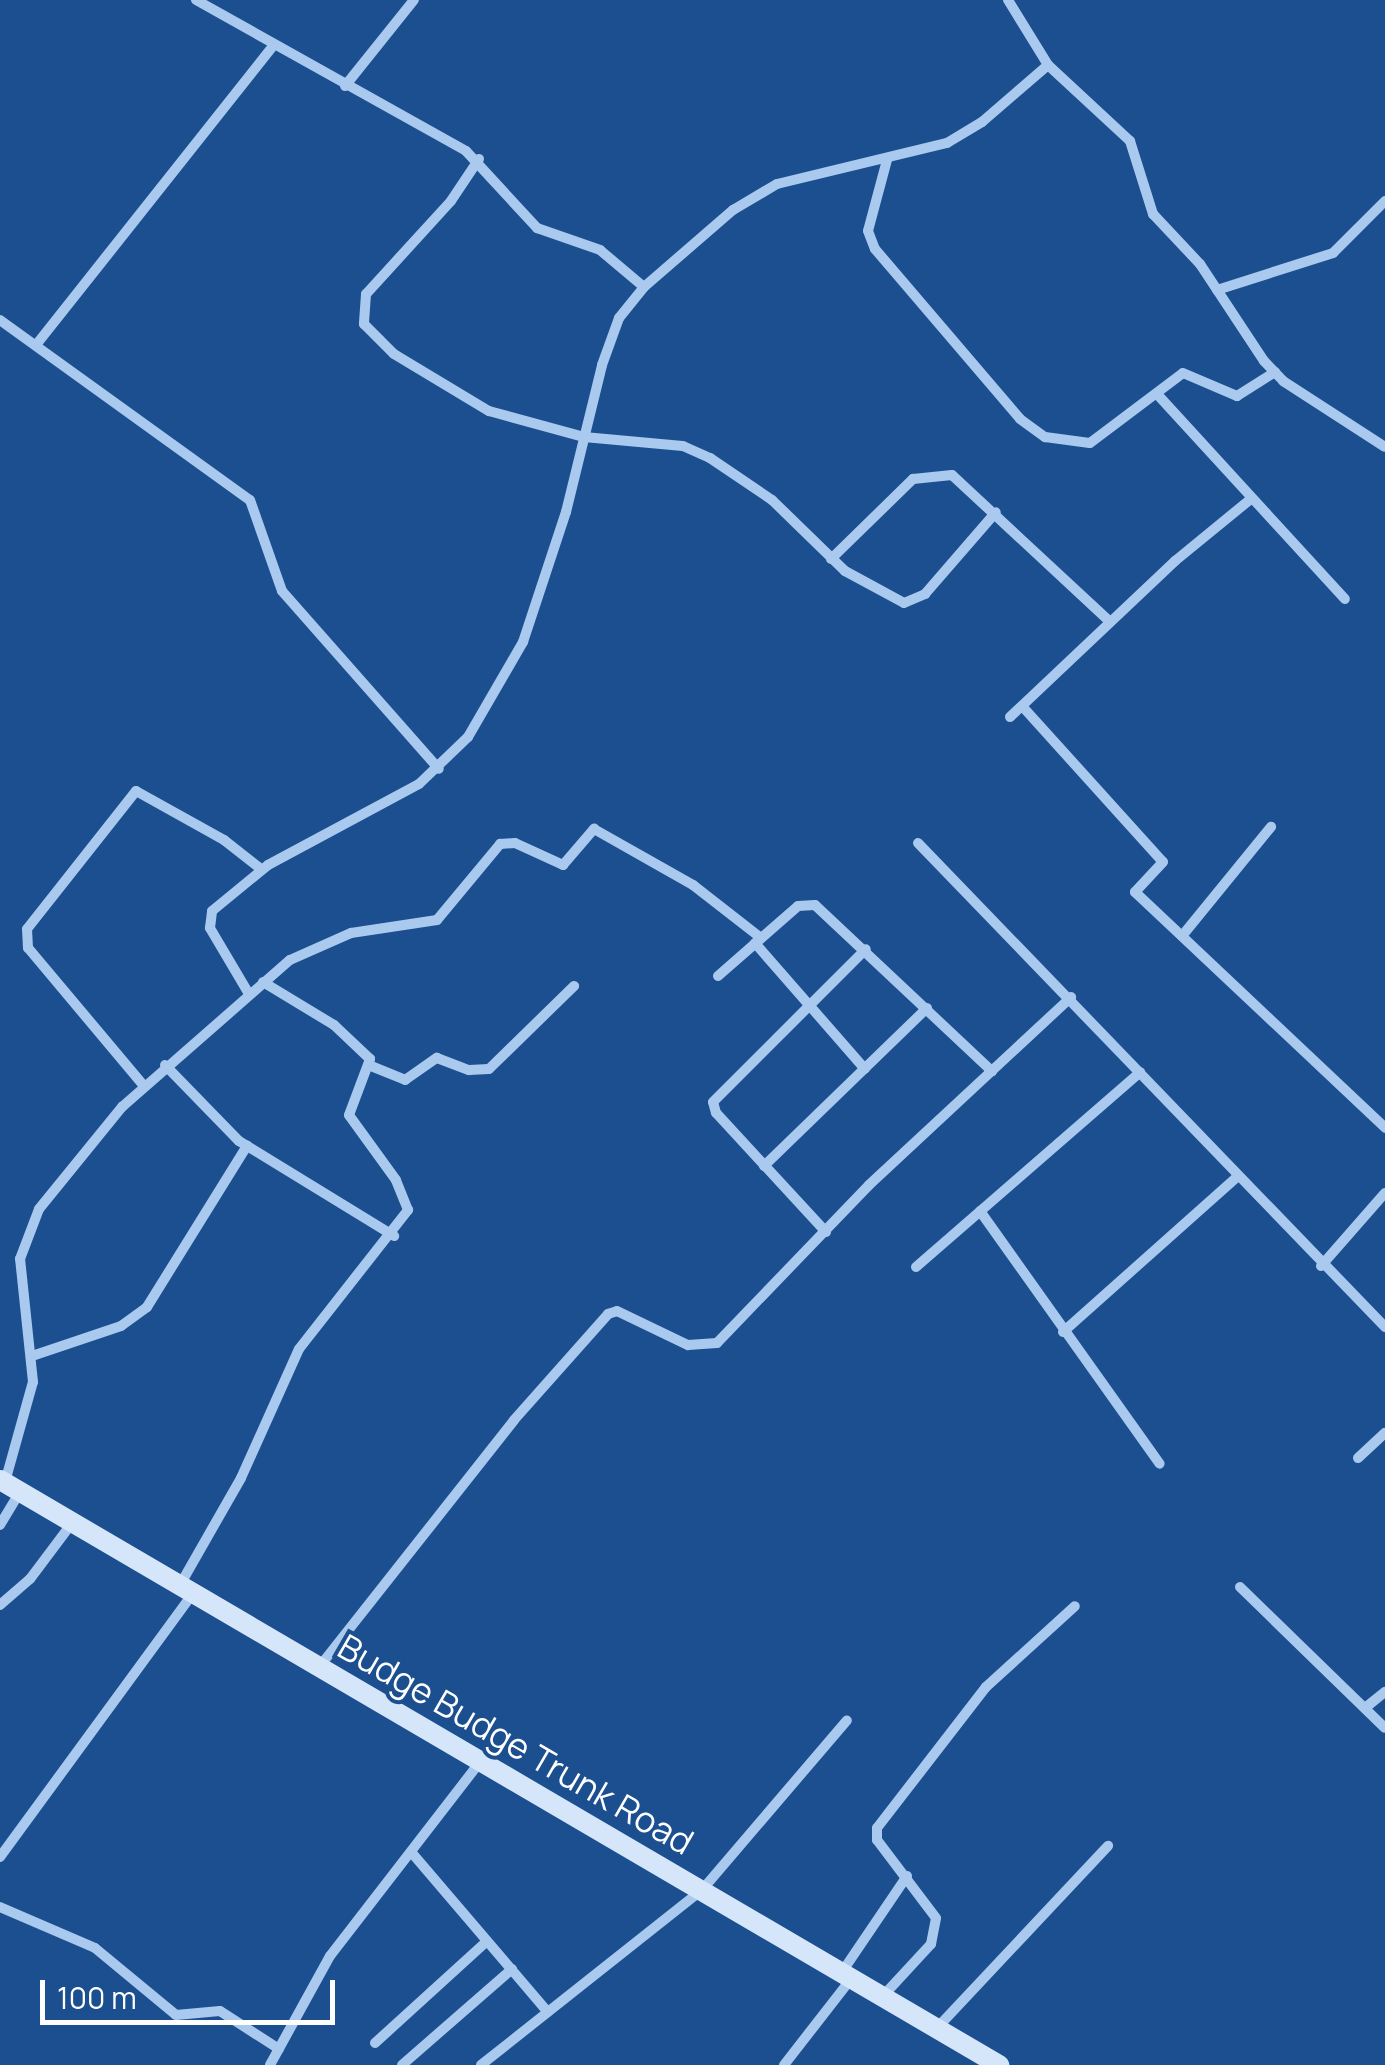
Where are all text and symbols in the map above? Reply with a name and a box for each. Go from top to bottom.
street label: Budge Budge Trunk Road [331,1625,701,1863]
scale bar [45,1960,340,2022]
text: 100 m [57,1977,137,2018]

